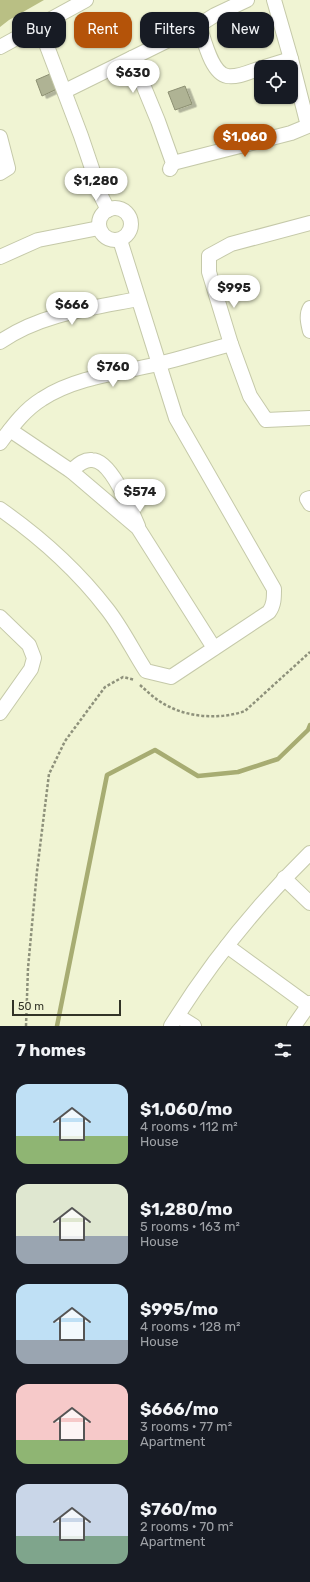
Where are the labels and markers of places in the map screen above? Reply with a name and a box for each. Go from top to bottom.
pin: $630 [109,60,157,94]
pin: $1,060 [212,124,278,158]
pin: $1,280 [63,168,129,202]
pin: $995 [210,275,258,309]
pin: $666 [48,292,96,326]
pin: $760 [89,354,137,388]
pin: $574 [116,479,164,513]

